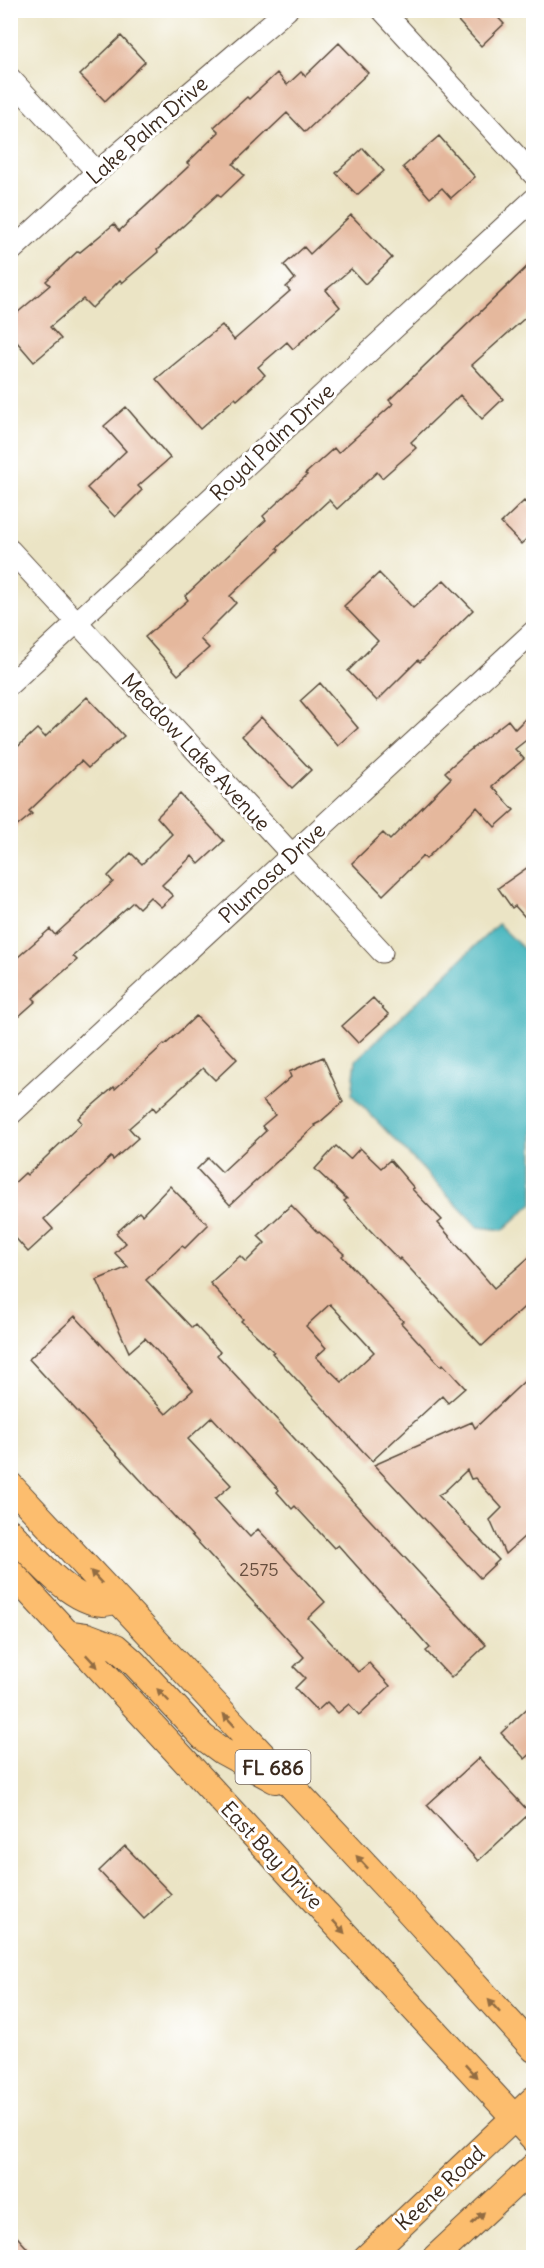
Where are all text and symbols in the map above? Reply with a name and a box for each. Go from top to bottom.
street label: Lake Palm Drive [81,70,213,190]
street label: Royal Palm Drive [204,377,340,507]
street label: Meadow Lake Avenue [116,667,276,837]
street label: Plumosa Drive [213,817,331,929]
house number: 2575 [239,1558,279,1581]
one-way arrow [89,1570,103,1585]
one-way arrow [85,1653,98,1668]
one-way arrow [156,1688,170,1702]
one-way arrow [223,1713,236,1728]
road number: FL 686 [236,1750,310,1784]
street label: East Bay Drive [215,1795,329,1915]
one-way arrow [356,1856,370,1870]
one-way arrow [332,1920,346,1935]
one-way arrow [488,1999,501,2014]
one-way arrow [464,2063,478,2078]
street label: Keene Road [390,2140,490,2236]
one-way arrow [471,2211,485,2225]

